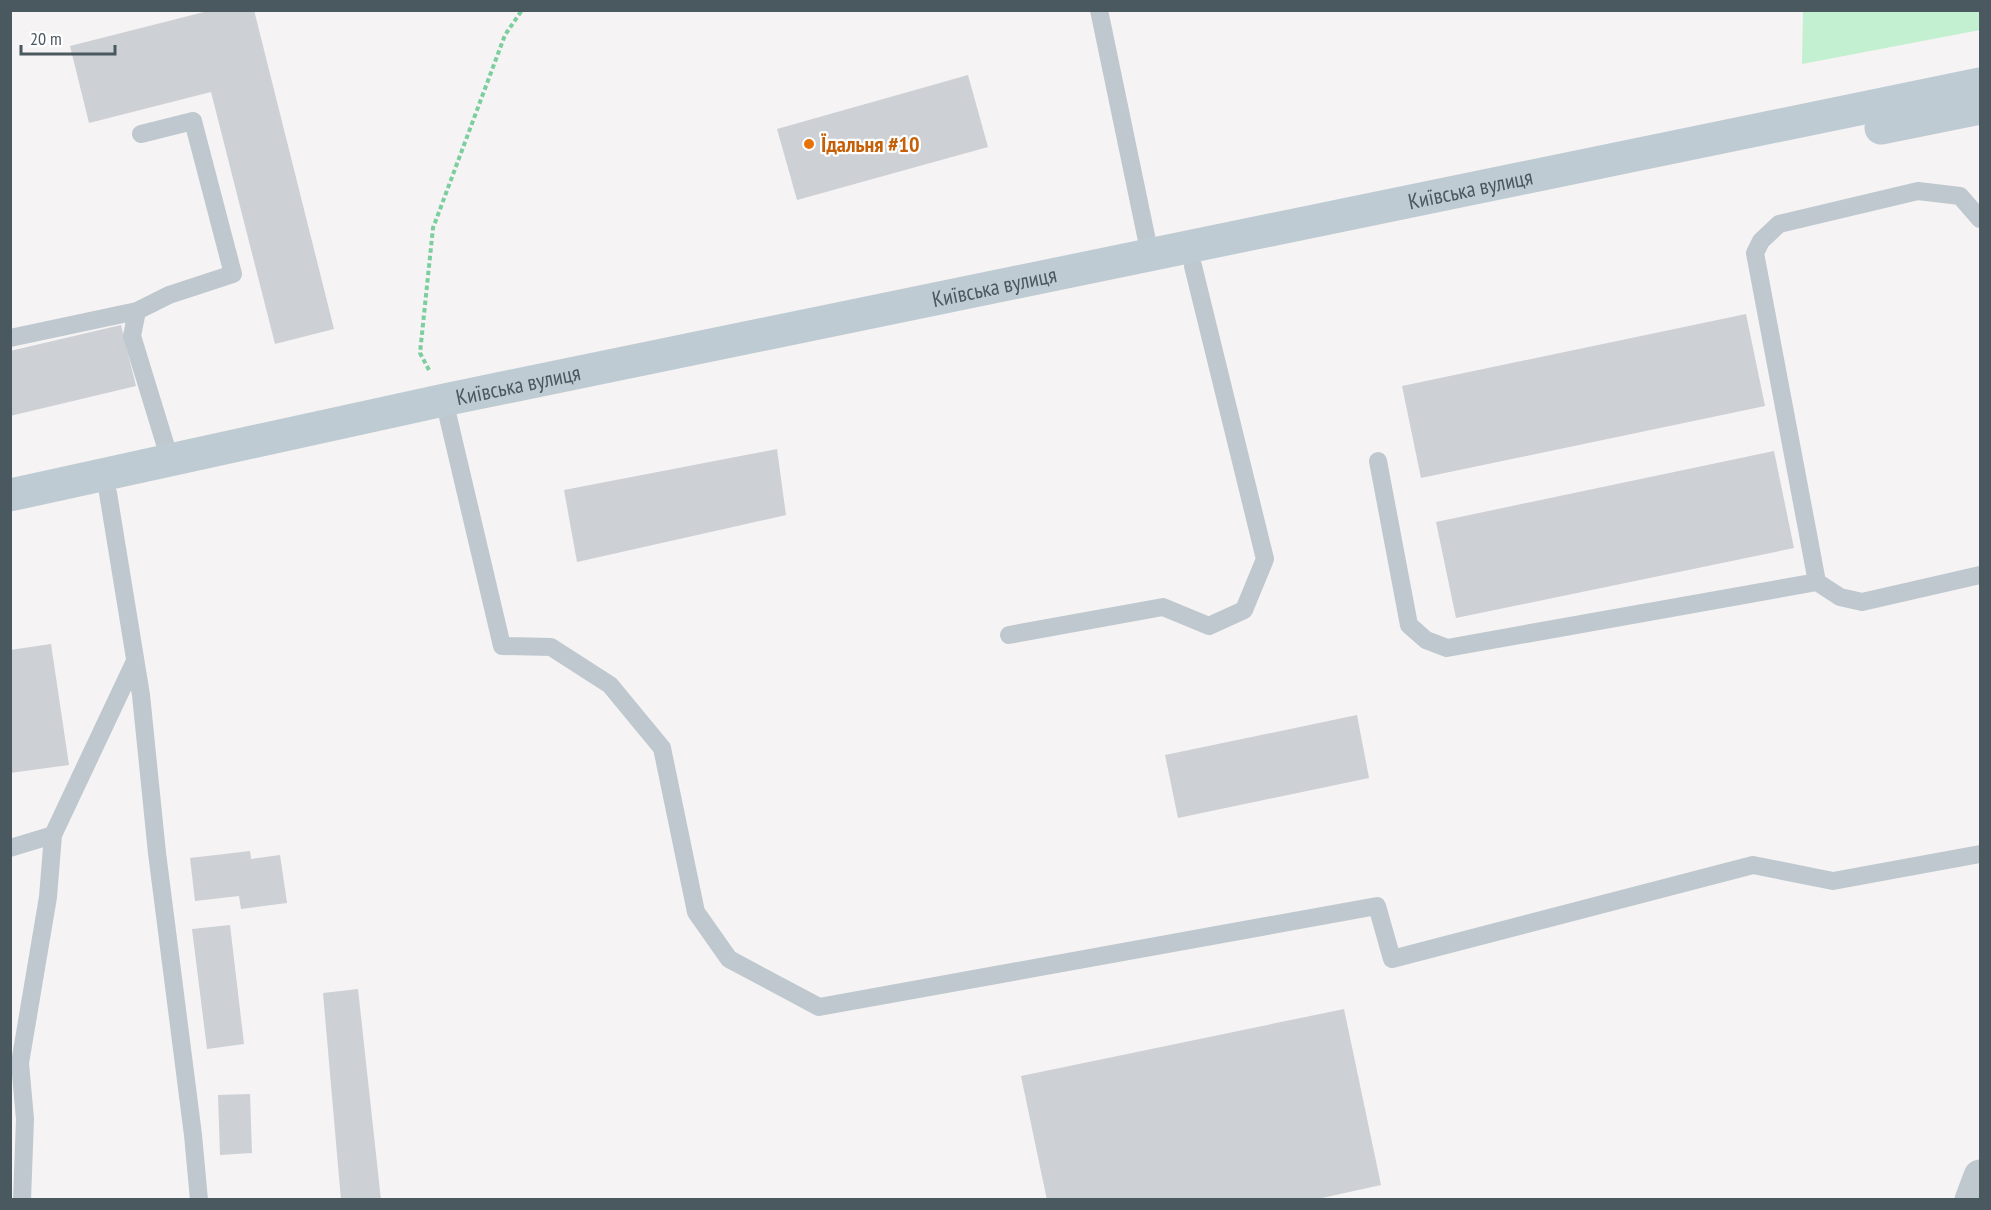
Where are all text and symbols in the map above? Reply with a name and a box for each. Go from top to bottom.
scale bar [21,18,116,56]
text: 20 m [30,27,62,50]
place label: Їдальня #10 [821,130,920,158]
marker: Їдальня #10 [802,137,816,151]
street label: Київська вулиця [1406,162,1535,215]
street label: Київська вулиця [929,260,1059,313]
street label: Київська вулиця [453,358,583,411]

